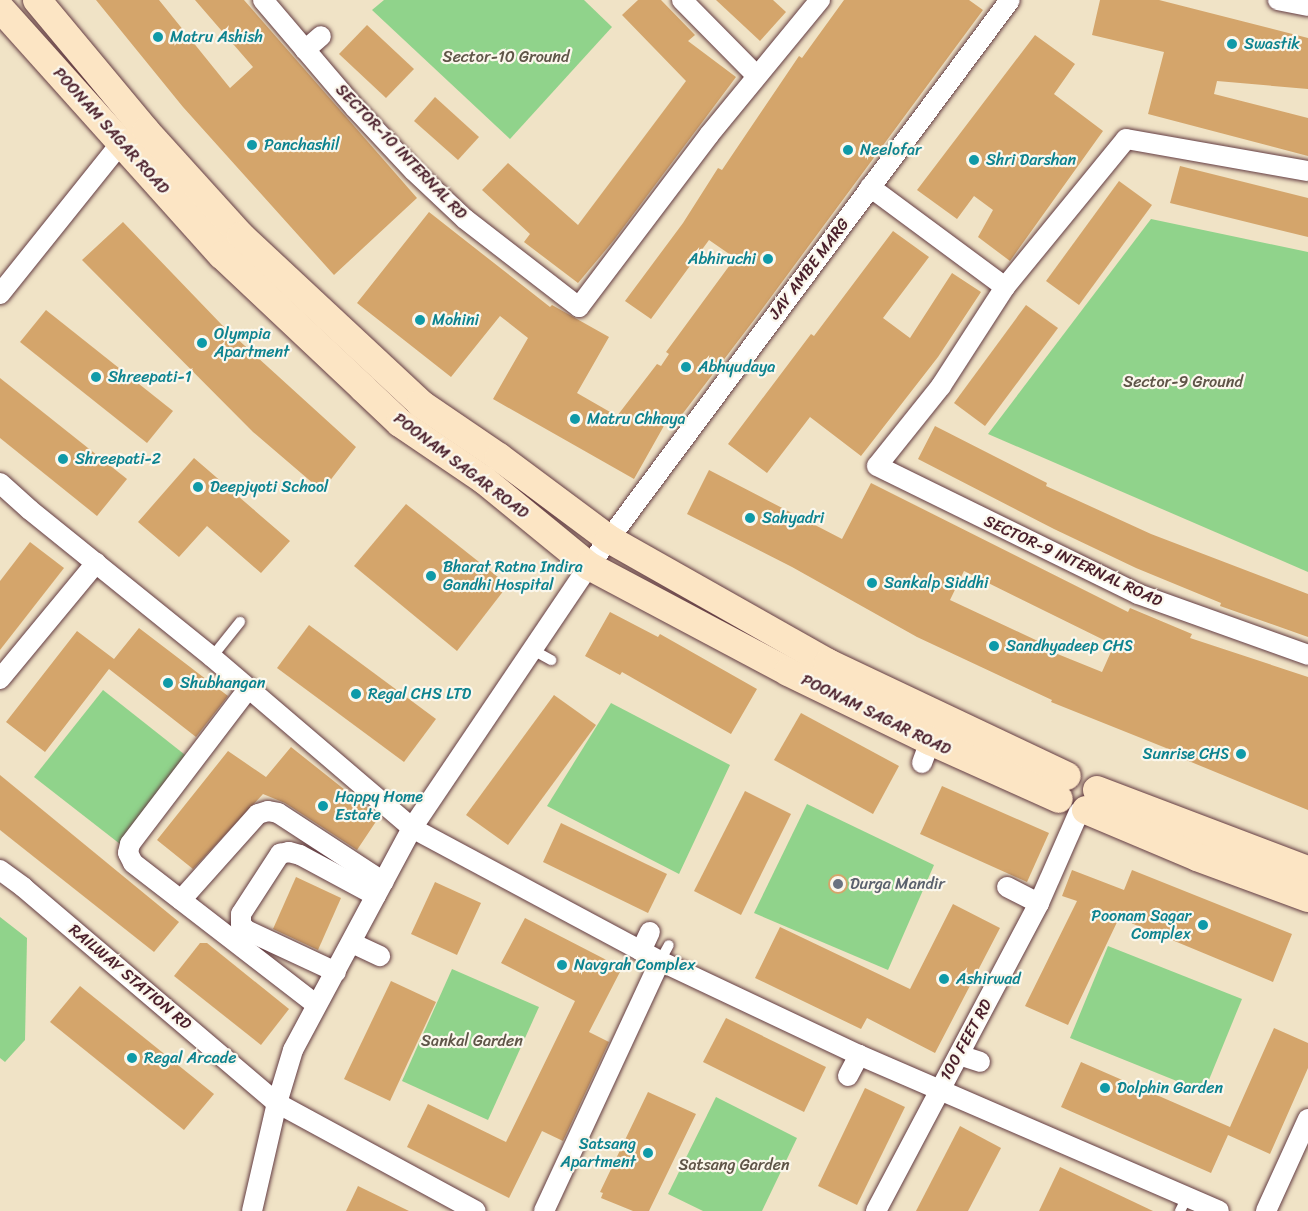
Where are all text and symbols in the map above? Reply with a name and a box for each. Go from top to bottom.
place label: Matru Ashish [170,27,263,47]
marker: Matru Ashish [151,30,165,44]
place label: Swastik [1244,34,1300,54]
marker: Swastik [1225,37,1239,51]
park label: Sector-10 Ground [443,47,569,67]
street label: POONAM SAGAR ROAD [49,64,173,198]
street label: SECTOR-10 INTERNAL RD [331,80,471,224]
place label: Panchashil [264,135,339,155]
marker: Panchashil [245,138,259,152]
place label: Neelofar [860,140,922,160]
marker: Neelofar [841,143,855,157]
place label: Shri Darshan [986,150,1076,170]
marker: Shri Darshan [967,153,981,167]
street label: JAY AMBE MARG [765,215,853,323]
place label: Abhiruchi [688,249,756,269]
marker: Abhiruchi [761,252,775,266]
place label: Mohini [432,310,479,330]
marker: Mohini [413,313,427,327]
place label: Olympia Apartment [214,324,290,362]
marker: Olympia Apartment [195,336,209,350]
place label: Abhyudaya [698,357,775,377]
marker: Abhyudaya [679,360,693,374]
place label: Shreepati-1 [108,367,192,387]
marker: Shreepati-1 [89,370,103,384]
park label: Sector-9 Ground [1123,372,1243,392]
street label: POONAM SAGAR ROAD [390,409,532,523]
place label: Matru Chhaya [587,409,685,429]
marker: Matru Chhaya [568,412,582,426]
place label: Shreepati-2 [75,449,161,469]
marker: Shreepati-2 [56,452,70,466]
place label: Deepjyoti School [210,477,329,497]
marker: Deepjyoti School [191,480,205,494]
place label: Sahyadri [762,508,824,528]
marker: Sahyadri [743,511,757,525]
street label: SECTOR-9 INTERNAL ROAD [980,511,1166,611]
place label: Bharat Ratna Indira Gandhi Hospital [443,557,583,595]
marker: Bharat Ratna Indira Gandhi Hospital [424,569,438,583]
place label: Sankalp Siddhi [884,573,989,593]
marker: Sankalp Siddhi [865,576,879,590]
place label: Sandhyadeep CHS [1006,636,1133,656]
marker: Sandhyadeep CHS [987,639,1001,653]
street label: POONAM SAGAR ROAD [798,670,954,760]
place label: Shubhangan [180,673,265,693]
marker: Shubhangan [161,676,175,690]
place label: Regal CHS LTD [368,684,469,704]
marker: Regal CHS LTD [349,687,363,701]
place label: Sunrise CHS [1142,744,1229,764]
marker: Sunrise CHS [1234,747,1248,761]
place label: Happy Home Estate [335,787,424,825]
marker: Happy Home Estate [316,799,330,813]
place label: Durga Mandir [850,874,944,894]
marker: Durga Mandir [831,877,845,891]
place label: Poonam Sagar Complex [1091,906,1191,944]
marker: Poonam Sagar Complex [1196,918,1210,932]
street label: RAILWAY STATION RD [65,920,195,1034]
place label: Navgrah Complex [574,955,696,975]
marker: Navgrah Complex [555,958,569,972]
place label: Ashirwad [956,969,1021,989]
marker: Ashirwad [937,972,951,986]
street label: 100 FEET RD [936,996,996,1084]
park label: Sankal Garden [421,1031,523,1051]
place label: Regal Arcade [144,1048,236,1068]
marker: Regal Arcade [125,1051,139,1065]
place label: Dolphin Garden [1117,1078,1223,1098]
marker: Dolphin Garden [1098,1081,1112,1095]
place label: Satsang Apartment [560,1134,636,1172]
marker: Satsang Apartment [641,1146,655,1160]
park label: Satsang Garden [678,1155,790,1175]

